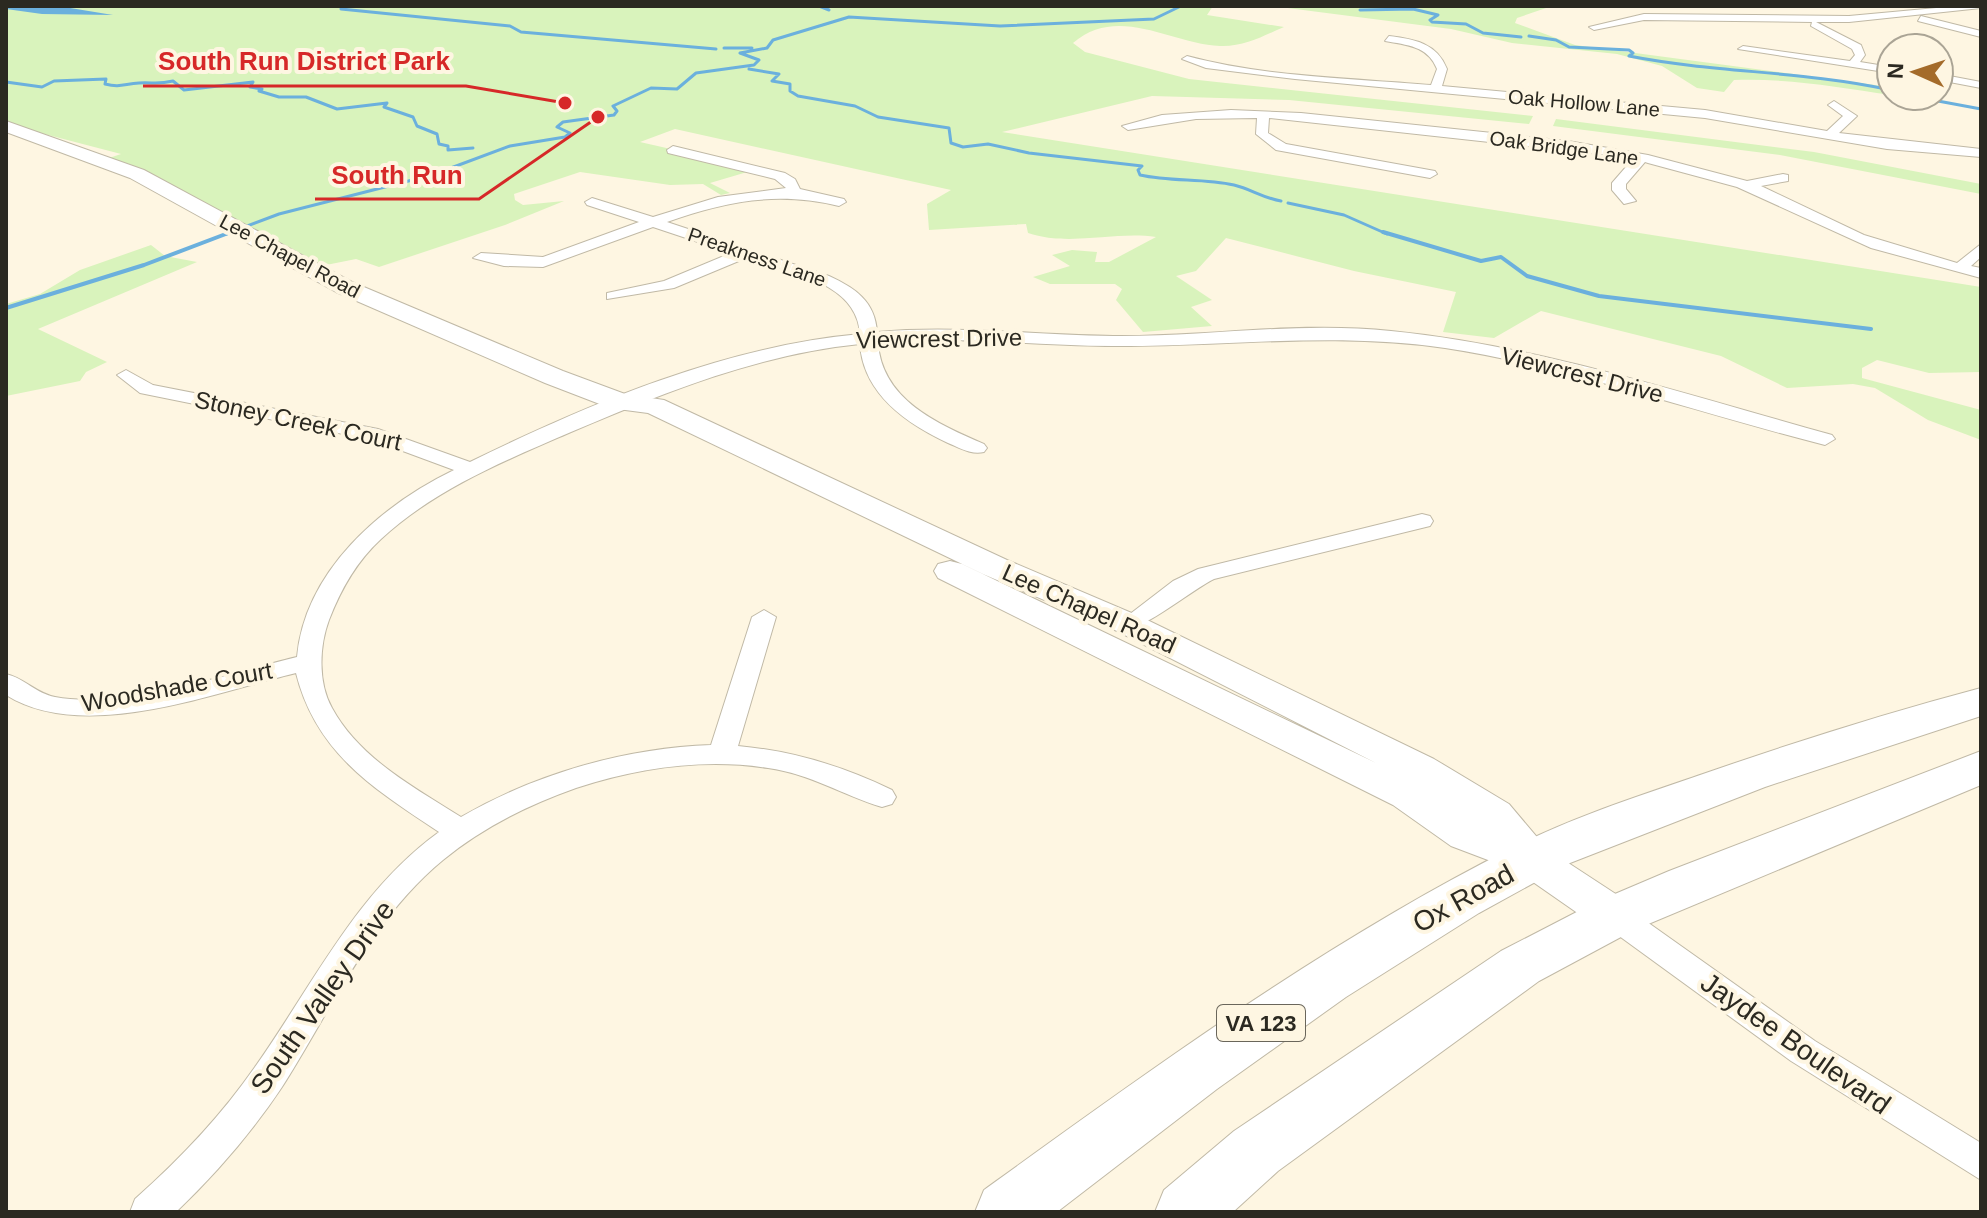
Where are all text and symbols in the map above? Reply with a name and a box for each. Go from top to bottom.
north arrow [1875,32,1955,112]
callout: South Run District Park [143,36,466,86]
text: South Run District Park [158,46,450,76]
text: N [1883,62,1908,80]
street label: Oak Hollow Lane [1507,85,1661,121]
street label: Oak Bridge Lane [1488,127,1640,169]
callout: South Run [315,149,479,199]
text: South Run [331,160,463,190]
street label: Lee Chapel Road [216,210,364,302]
street label: Preakness Lane [685,223,829,291]
street label: Viewcrest Drive [856,324,1022,353]
street label: Viewcrest Drive [1498,341,1666,408]
street label: Stoney Creek Court [192,385,404,456]
street label: Lee Chapel Road [998,558,1180,659]
street label: Woodshade Court [80,656,275,717]
street label: Ox Road [1407,858,1519,939]
street label: South Valley Drive [244,895,401,1100]
street label: Jaydee Boulevard [1695,966,1896,1120]
road number: VA 123 [1217,1005,1305,1041]

